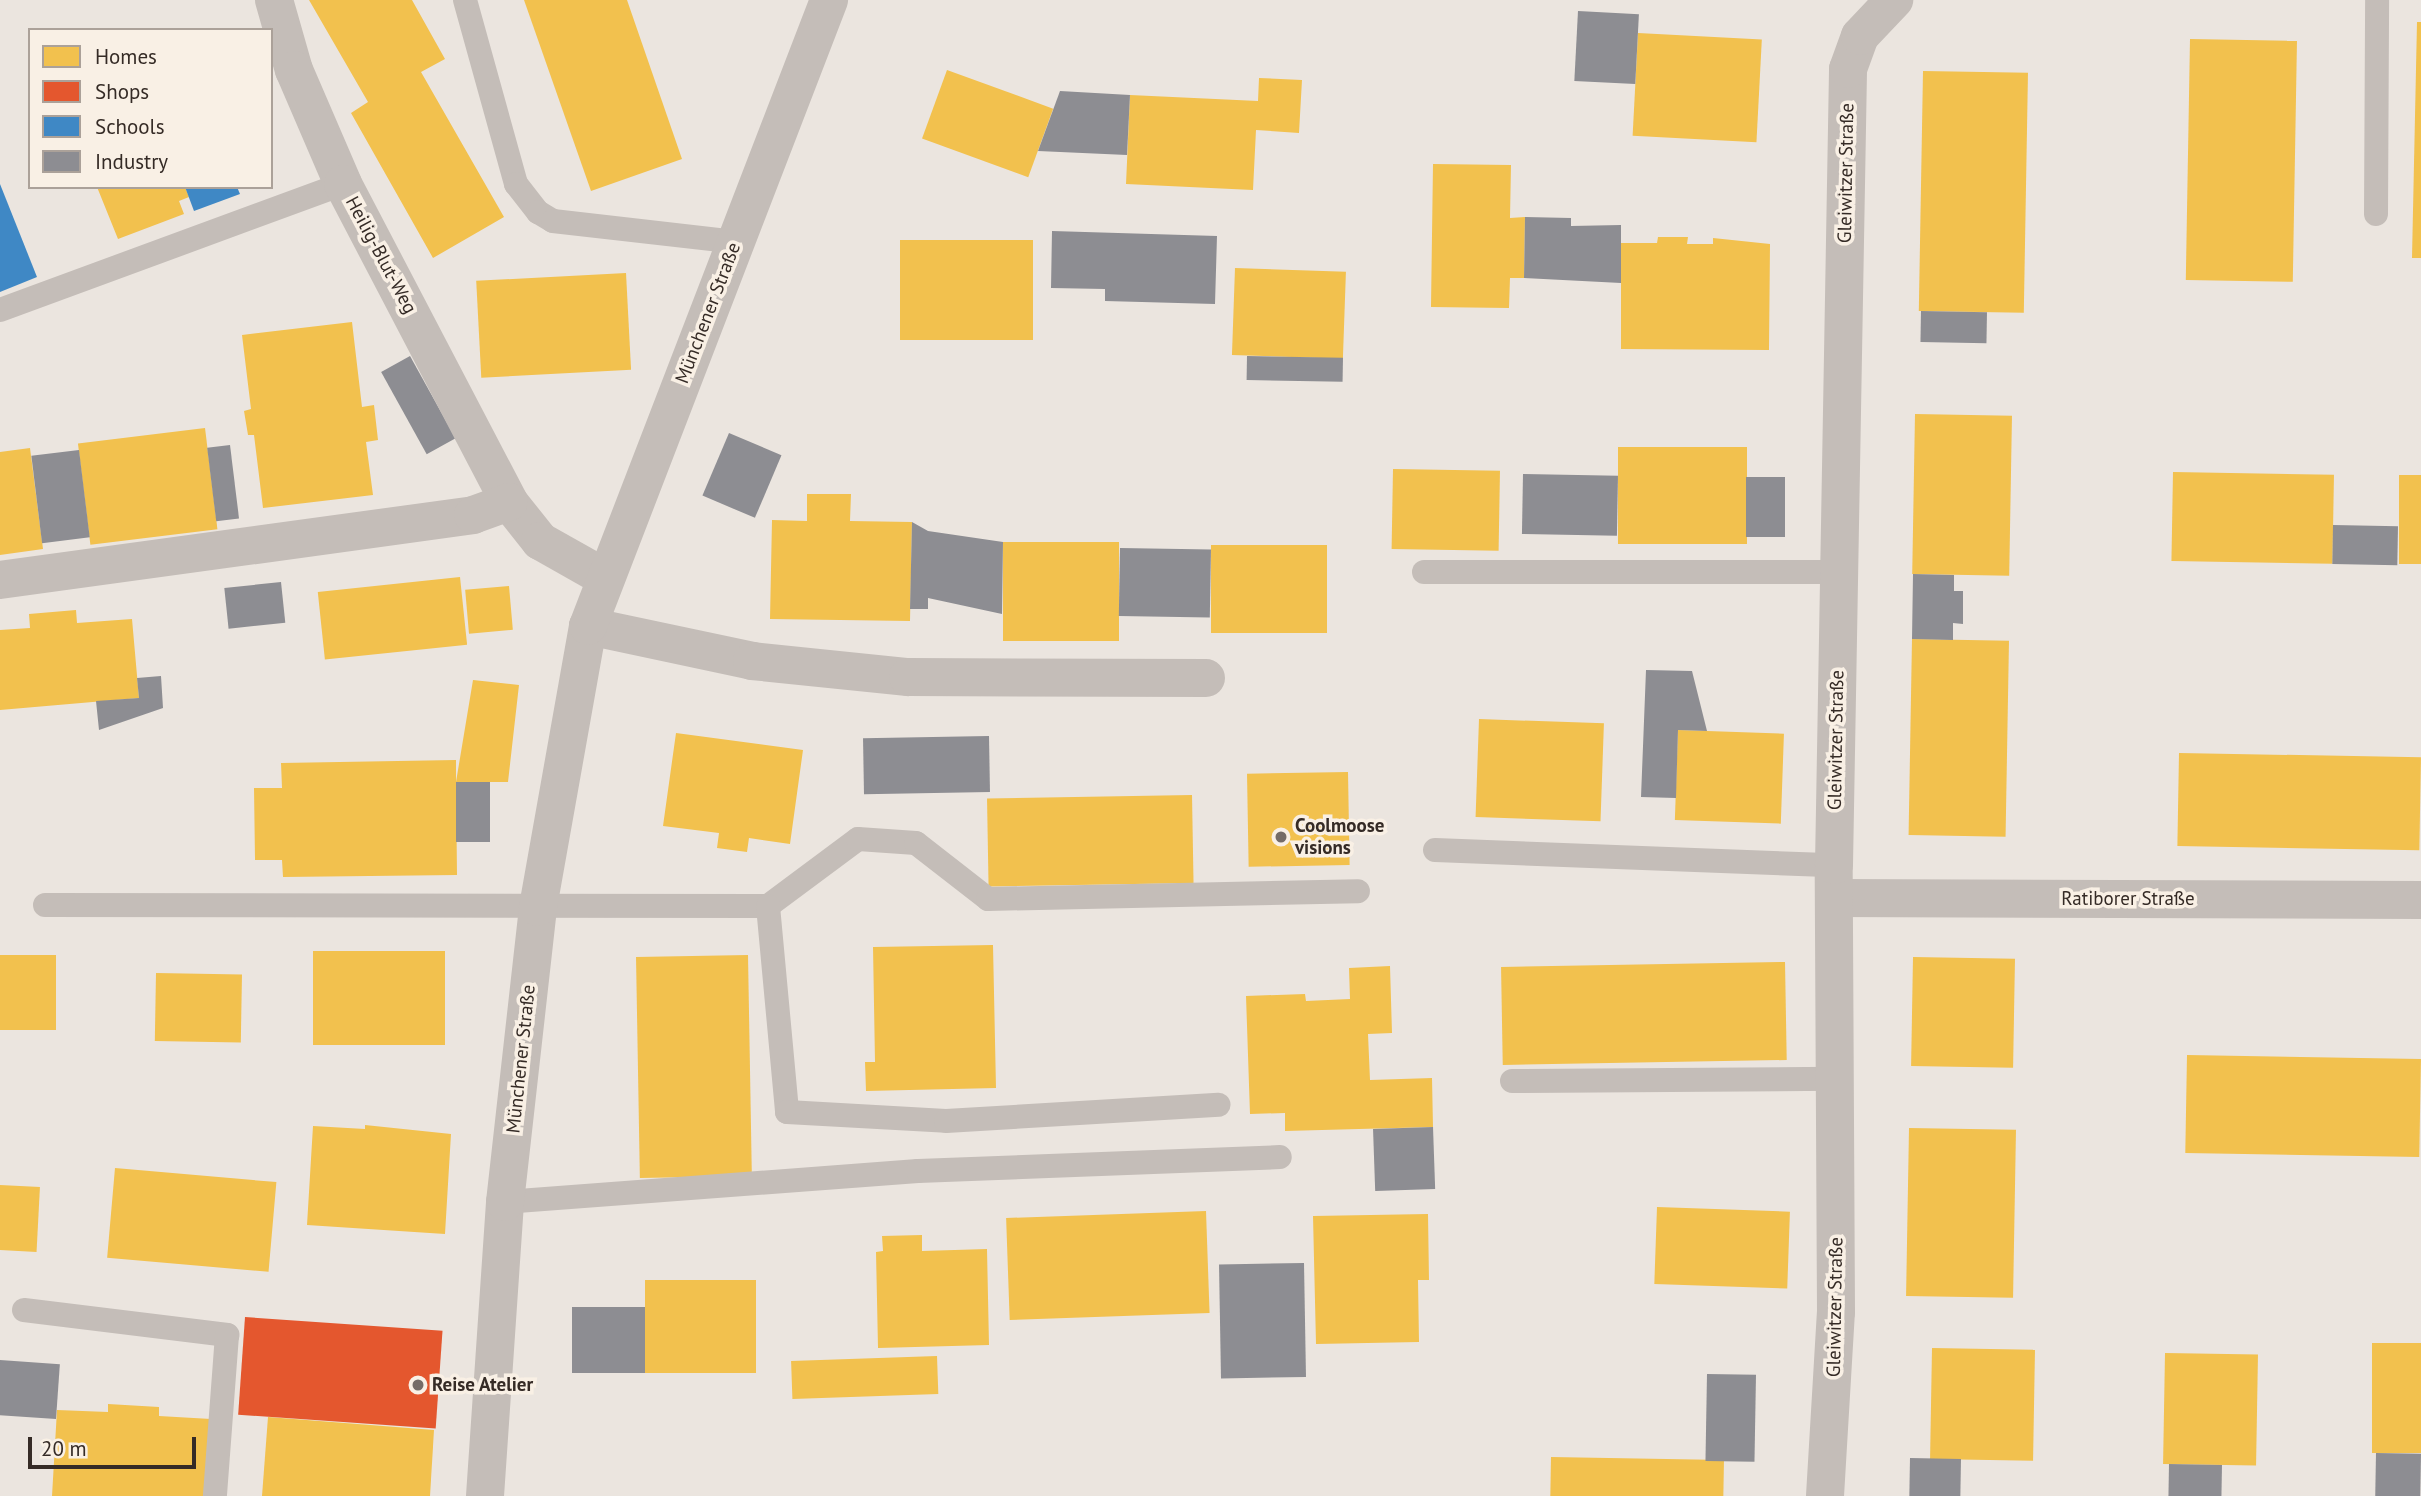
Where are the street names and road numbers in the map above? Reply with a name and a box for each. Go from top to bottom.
street label: Gleiwitzer Straße [1833,103,1859,243]
street label: Heilig-Blut-Weg [341,193,421,317]
street label: Münchener Straße [671,239,745,387]
street label: Gleiwitzer Straße [1823,670,1849,810]
street label: Ratiborer Straße [2061,888,2195,910]
street label: Münchener Straße [502,984,540,1134]
street label: Gleiwitzer Straße [1822,1237,1848,1377]

